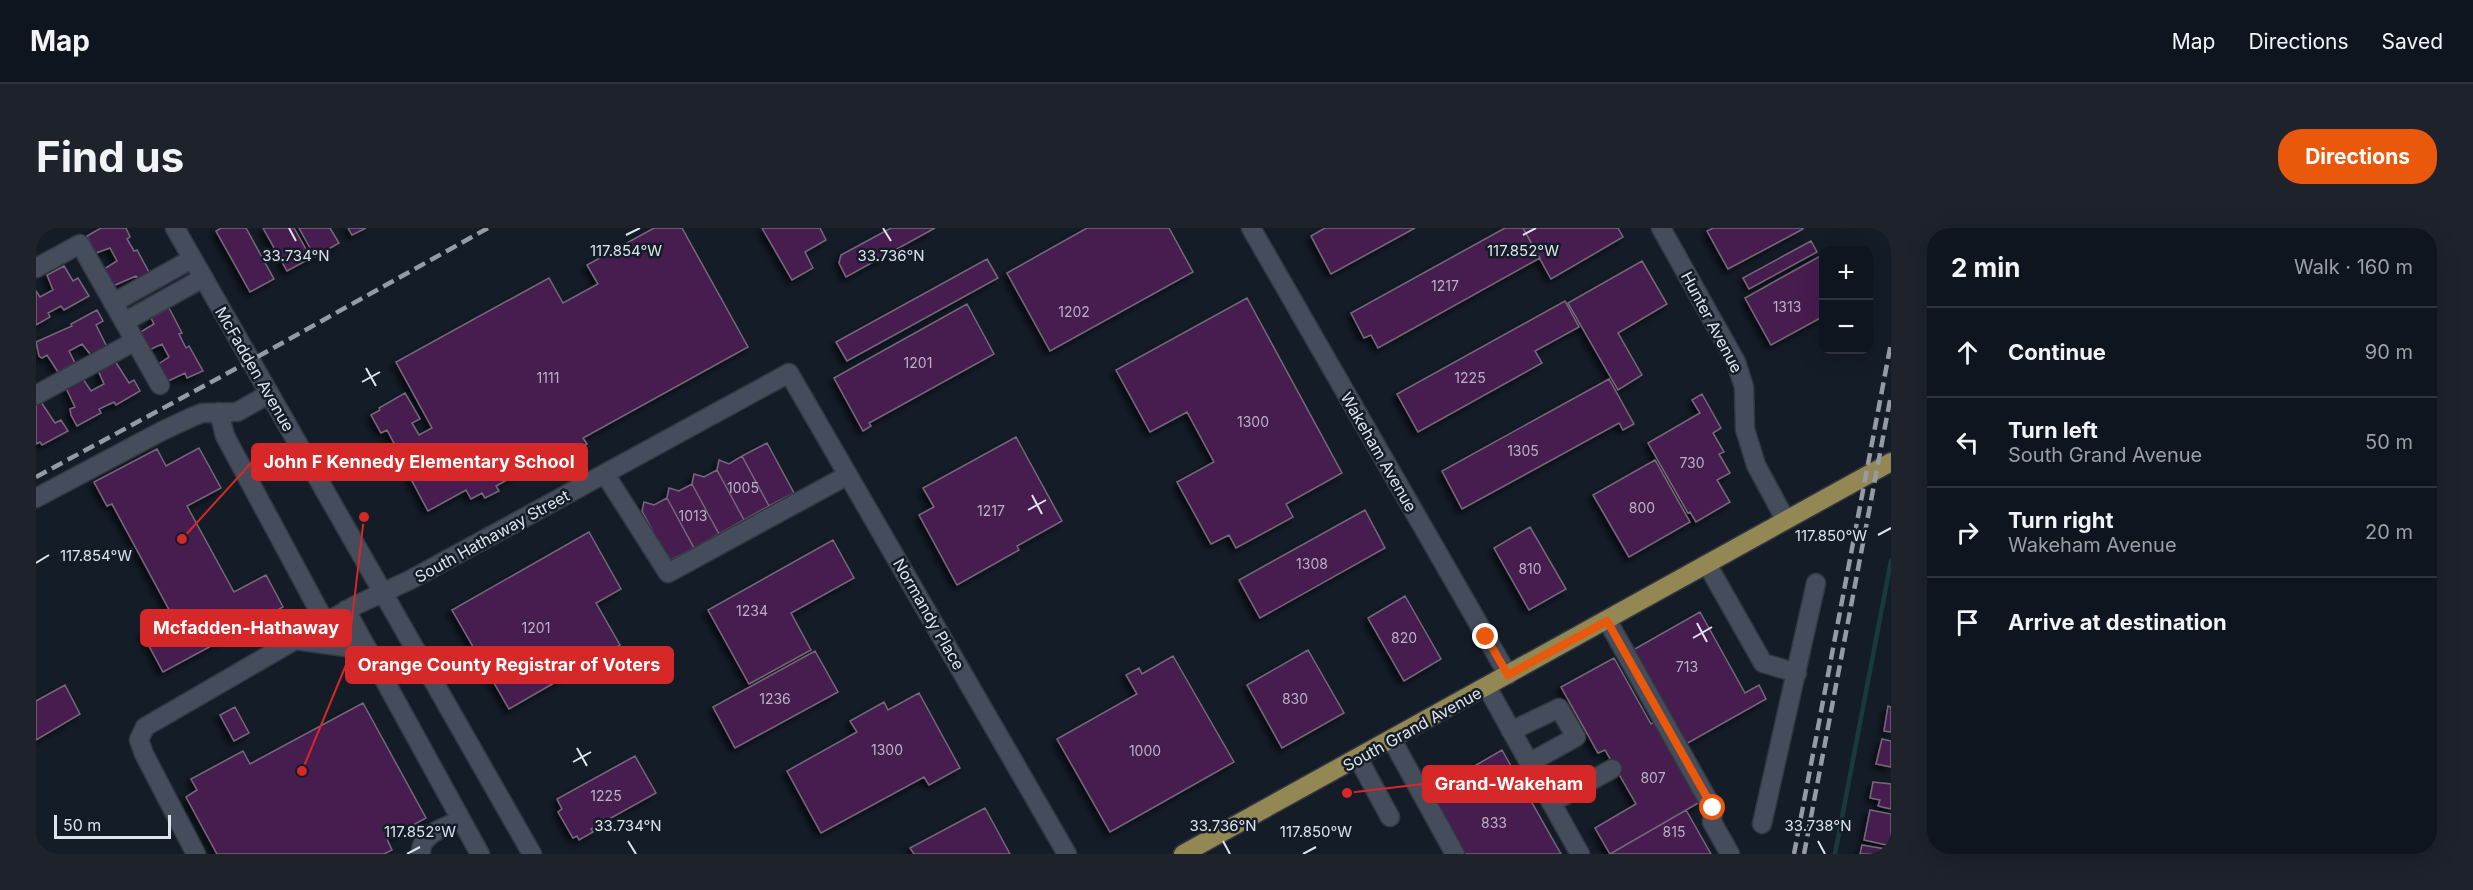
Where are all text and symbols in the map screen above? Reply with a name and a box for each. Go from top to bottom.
text: Map [30,24,90,58]
text: Map [2172,29,2215,54]
text: Directions [2248,29,2349,54]
text: Saved [2382,29,2443,54]
button: Directions [2278,129,2437,184]
text: Find us [36,131,184,182]
text: 117.854°W [590,241,662,260]
text: 117.852°W [1487,241,1559,260]
text: 33.734°N [262,246,330,265]
text: 33.736°N [857,246,925,265]
map controls [1819,246,1873,354]
button: + [1819,246,1873,300]
text: 2 min [1951,252,2021,283]
text: Walk · 160 m [2294,255,2413,279]
street label: Hunter Avenue [1677,268,1747,376]
house number: 1217 [1431,277,1459,294]
house number: 1313 [1773,298,1801,315]
button: − [1819,300,1873,354]
street label: McFadden Avenue [211,303,299,435]
house number: 1202 [1058,303,1090,320]
icon: ahead [1951,336,1984,369]
text: Continue [2008,339,2106,365]
text: 90 m [2365,340,2413,364]
house number: 1201 [904,354,932,371]
house number: 1111 [537,369,559,386]
house number: 1225 [1454,369,1486,386]
street label: Wakeham Avenue [1337,389,1421,515]
house number: 1300 [1237,413,1269,430]
text: Turn left [2008,417,2098,443]
icon: left [1951,426,1984,459]
text: 50 m [2365,430,2413,454]
house number: 1305 [1507,442,1539,459]
text: South Grand Avenue [2008,443,2202,467]
callout: John F Kennedy Elementary School [252,444,587,480]
text: John F Kennedy Elementary School [263,451,575,472]
house number: 730 [1679,454,1705,471]
house number: 1005 [727,479,759,496]
street label: South Hathaway Street [411,485,573,587]
house number: 800 [1629,499,1655,516]
house number: 1217 [977,502,1005,519]
house number: 1013 [679,507,707,524]
text: Turn right [2008,507,2114,533]
icon: right [1951,516,1984,549]
text: 20 m [2365,520,2413,544]
text: 117.850°W [1795,526,1867,545]
text: Wakeham Avenue [2008,533,2177,557]
text: 117.854°W [60,546,132,565]
street label: Normandy Place [889,555,969,673]
house number: 1308 [1296,555,1328,572]
house number: 810 [1518,560,1542,577]
house number: 1234 [736,602,768,619]
icon: arrive [1951,606,1984,639]
text: Arrive at destination [2008,609,2227,635]
callout: Mcfadden-Hathaway [141,610,351,646]
text: Mcfadden-Hathaway [153,617,339,638]
house number: 1201 [522,619,550,636]
route end [1472,623,1498,649]
house number: 820 [1391,629,1417,646]
callout: Orange County Registrar of Voters [346,647,673,683]
text: Orange County Registrar of Voters [358,654,660,675]
house number: 713 [1676,658,1698,675]
street label: South Grand Avenue [1339,683,1485,775]
house number: 1236 [759,690,791,707]
house number: 830 [1282,690,1308,707]
house number: 1300 [871,741,903,758]
house number: 1000 [1129,742,1161,759]
callout: Grand-Wakeham [1423,766,1595,802]
house number: 807 [1640,769,1666,786]
text: Grand-Wakeham [1435,773,1583,794]
house number: 1225 [590,787,622,804]
route start [1699,794,1725,820]
scale bar [54,812,171,840]
house number: 833 [1481,814,1507,831]
text: 50 m [63,815,101,835]
text: 33.734°N [594,816,662,835]
text: 33.736°N [1189,816,1257,835]
text: 33.738°N [1784,816,1852,835]
text: 117.852°W [384,822,456,841]
text: 117.850°W [1280,822,1352,841]
house number: 815 [1663,823,1685,840]

